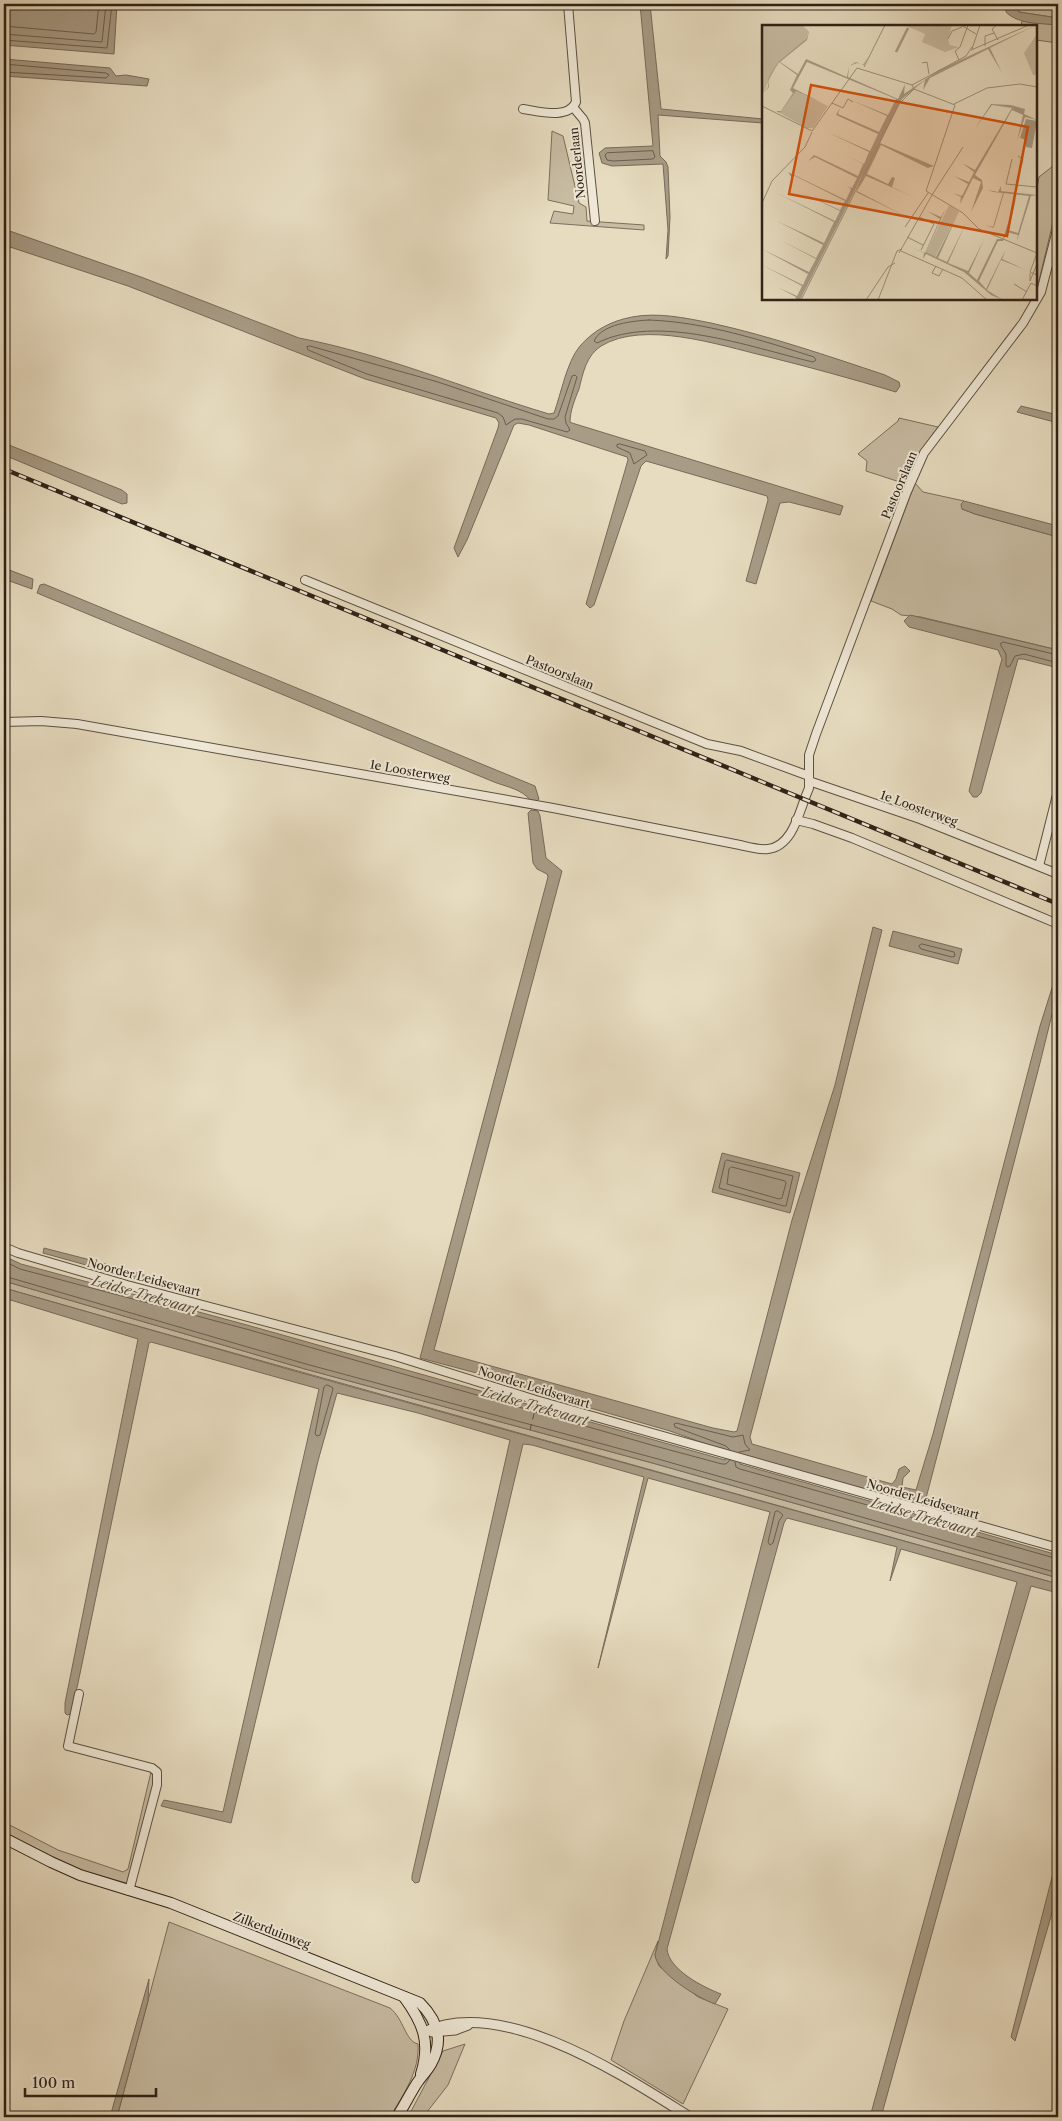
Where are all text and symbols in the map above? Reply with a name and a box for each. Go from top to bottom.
inset map [762,25,1037,300]
street label: Noorderlaan [566,126,588,200]
street label: Pastoorslaan [878,448,920,521]
street label: Pastoorslaan [524,652,597,693]
street label: 1e Loosterweg [369,757,452,786]
street label: 1e Loosterweg [878,787,960,829]
street label: Noorder Leidsevaart [86,1255,203,1300]
water label: Leidse Trekvaart [89,1271,201,1319]
street label: Noorder Leidsevaart [476,1363,593,1411]
water label: Leidse Trekvaart [479,1382,591,1430]
street label: Noorder Leidsevaart [865,1476,982,1522]
water label: Leidse Trekvaart [868,1493,980,1541]
street label: Zilkerduinweg [231,1908,313,1952]
scale bar [25,2066,156,2098]
text: 100 m [32,2073,75,2092]

